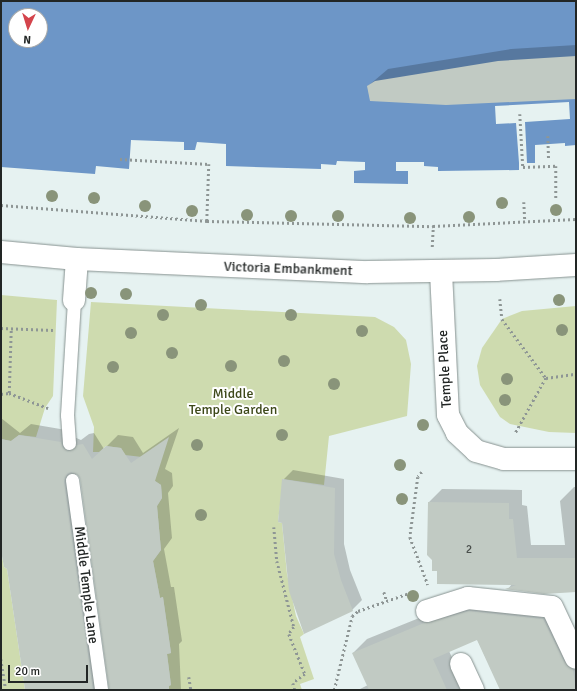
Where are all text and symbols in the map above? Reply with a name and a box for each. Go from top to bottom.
north arrow [8,8,48,48]
text: N [23,33,31,46]
street label: Victoria Embankment [223,258,353,280]
street label: Temple Place [435,330,455,408]
park label: Middle Temple Garden [189,386,277,418]
street label: Middle Temple Lane [70,525,102,645]
house number: 2 [466,543,472,557]
scale bar [10,657,90,683]
text: 20 m [15,664,40,679]

